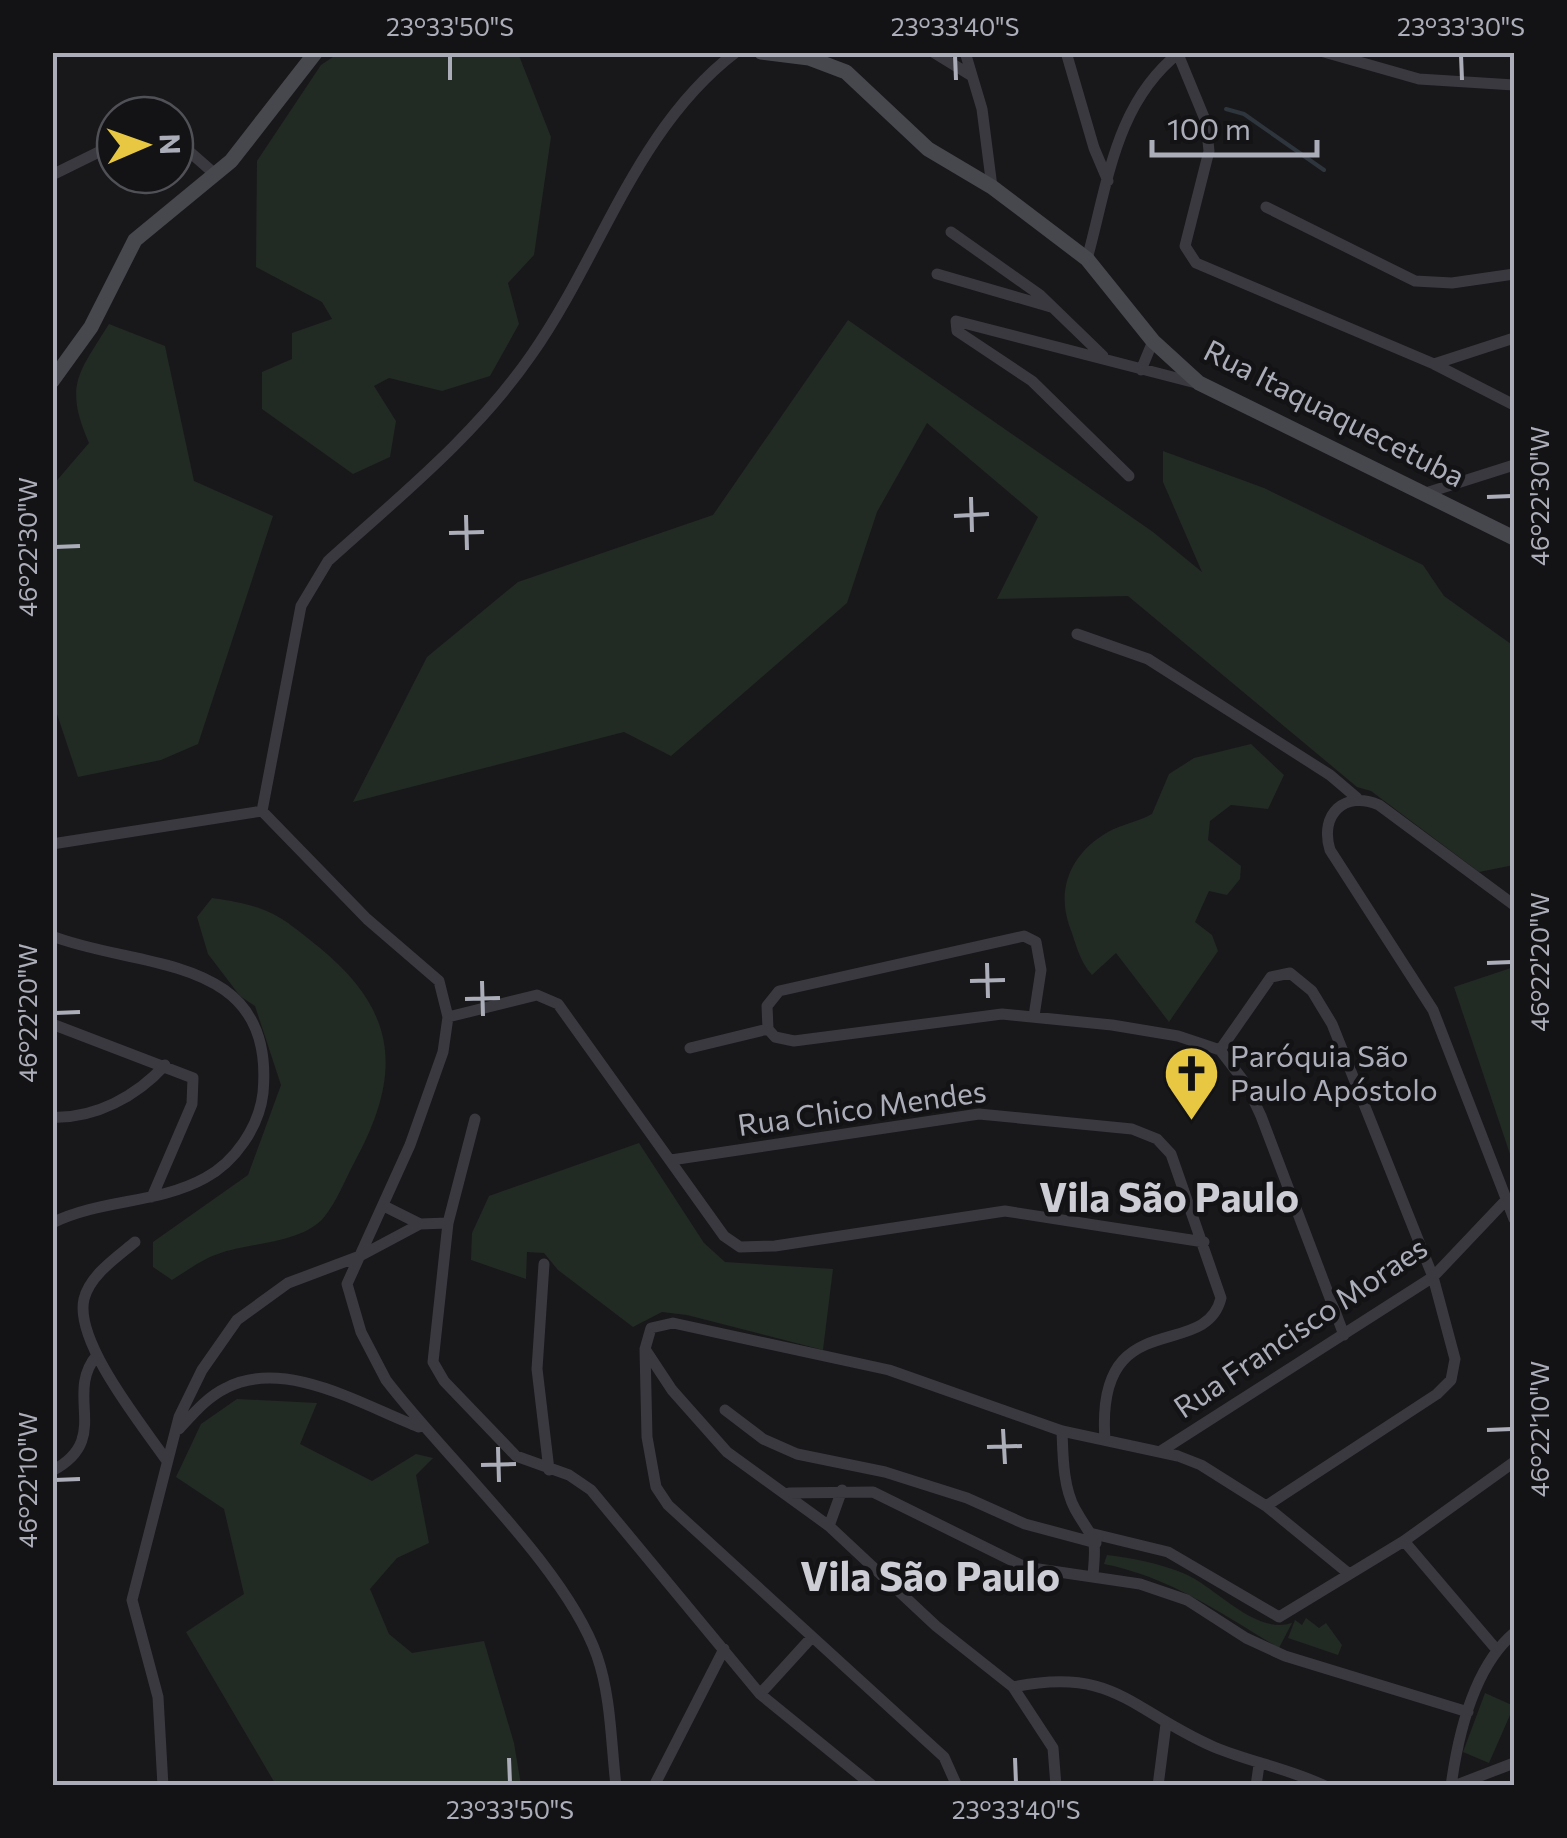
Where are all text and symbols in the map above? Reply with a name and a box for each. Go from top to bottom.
text: 23°33'50"S [386,11,514,41]
text: 23°33'40"S [891,11,1019,41]
text: 23°33'30"S [1397,11,1525,41]
north arrow [95,95,195,195]
scale bar [1152,95,1317,157]
text: 100 m [1167,109,1251,146]
text: N [154,133,188,155]
street label: Rua Itaquaquecetuba [1199,330,1472,494]
text: 46°22'30"W [1524,426,1554,566]
text: 46°22'30"W [12,477,42,617]
text: 46°22'20"W [1524,892,1554,1032]
text: 46°22'20"W [12,943,42,1083]
place label: Paróquia São Paulo Apóstolo [1230,1036,1438,1107]
church icon: Paróquia São Paulo Apóstolo [1161,1044,1221,1123]
street label: Rua Chico Mendes [735,1071,988,1142]
district label: Vila São Paulo [1039,1171,1299,1220]
street label: Rua Francisco Moraes [1166,1227,1433,1424]
text: 46°22'10"W [1524,1361,1554,1497]
text: 46°22'10"W [12,1412,42,1548]
district label: Vila São Paulo [800,1550,1060,1599]
text: 23°33'50"S [446,1794,574,1824]
text: 23°33'40"S [952,1794,1080,1824]

